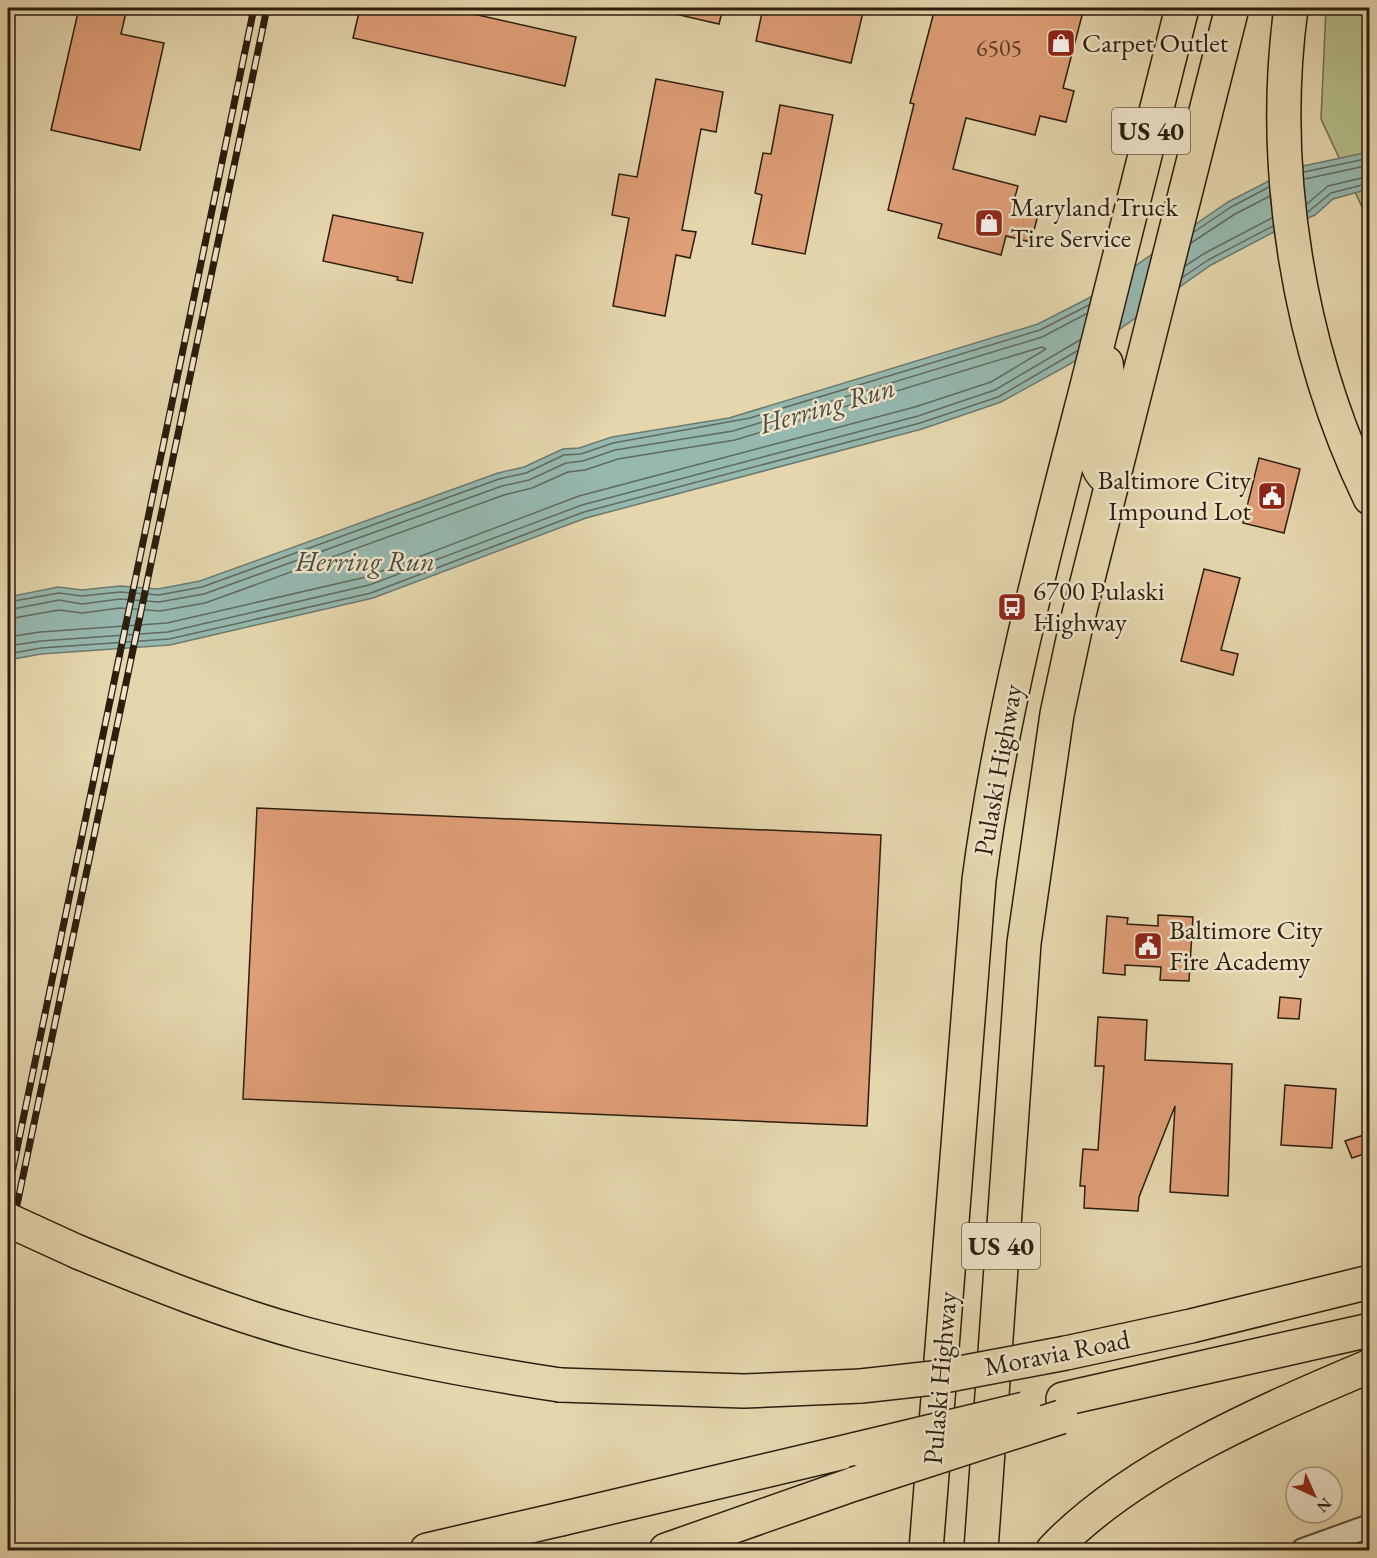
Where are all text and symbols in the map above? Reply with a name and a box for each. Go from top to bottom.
place label: Carpet Outlet [1082,25,1229,60]
shop icon: Carpet Outlet [1045,27,1077,59]
house number: 6505 [976,32,1022,63]
road number: US 40 [1112,108,1190,154]
place label: Maryland Truck Tire Service [1010,189,1179,255]
shop icon: Maryland Truck Tire Service [973,207,1005,239]
water label: Herring Run [754,368,899,442]
place label: Baltimore City Impound Lot [1097,462,1252,528]
public building icon: Baltimore City Impound Lot [1256,480,1288,512]
water label: Herring Run [294,543,435,579]
place label: 6700 Pulaski Highway [1033,573,1165,639]
bus stop icon: 6700 Pulaski Highway [996,591,1028,623]
street label: Pulaski Highway [965,681,1030,858]
place label: Baltimore City Fire Academy [1169,912,1323,978]
public building icon: Baltimore City Fire Academy [1132,930,1164,962]
road number: US 40 [962,1223,1040,1269]
street label: Pulaski Highway [915,1290,965,1466]
street label: Moravia Road [981,1321,1133,1384]
north arrow [1284,1465,1344,1525]
text: N [1312,1493,1336,1517]

